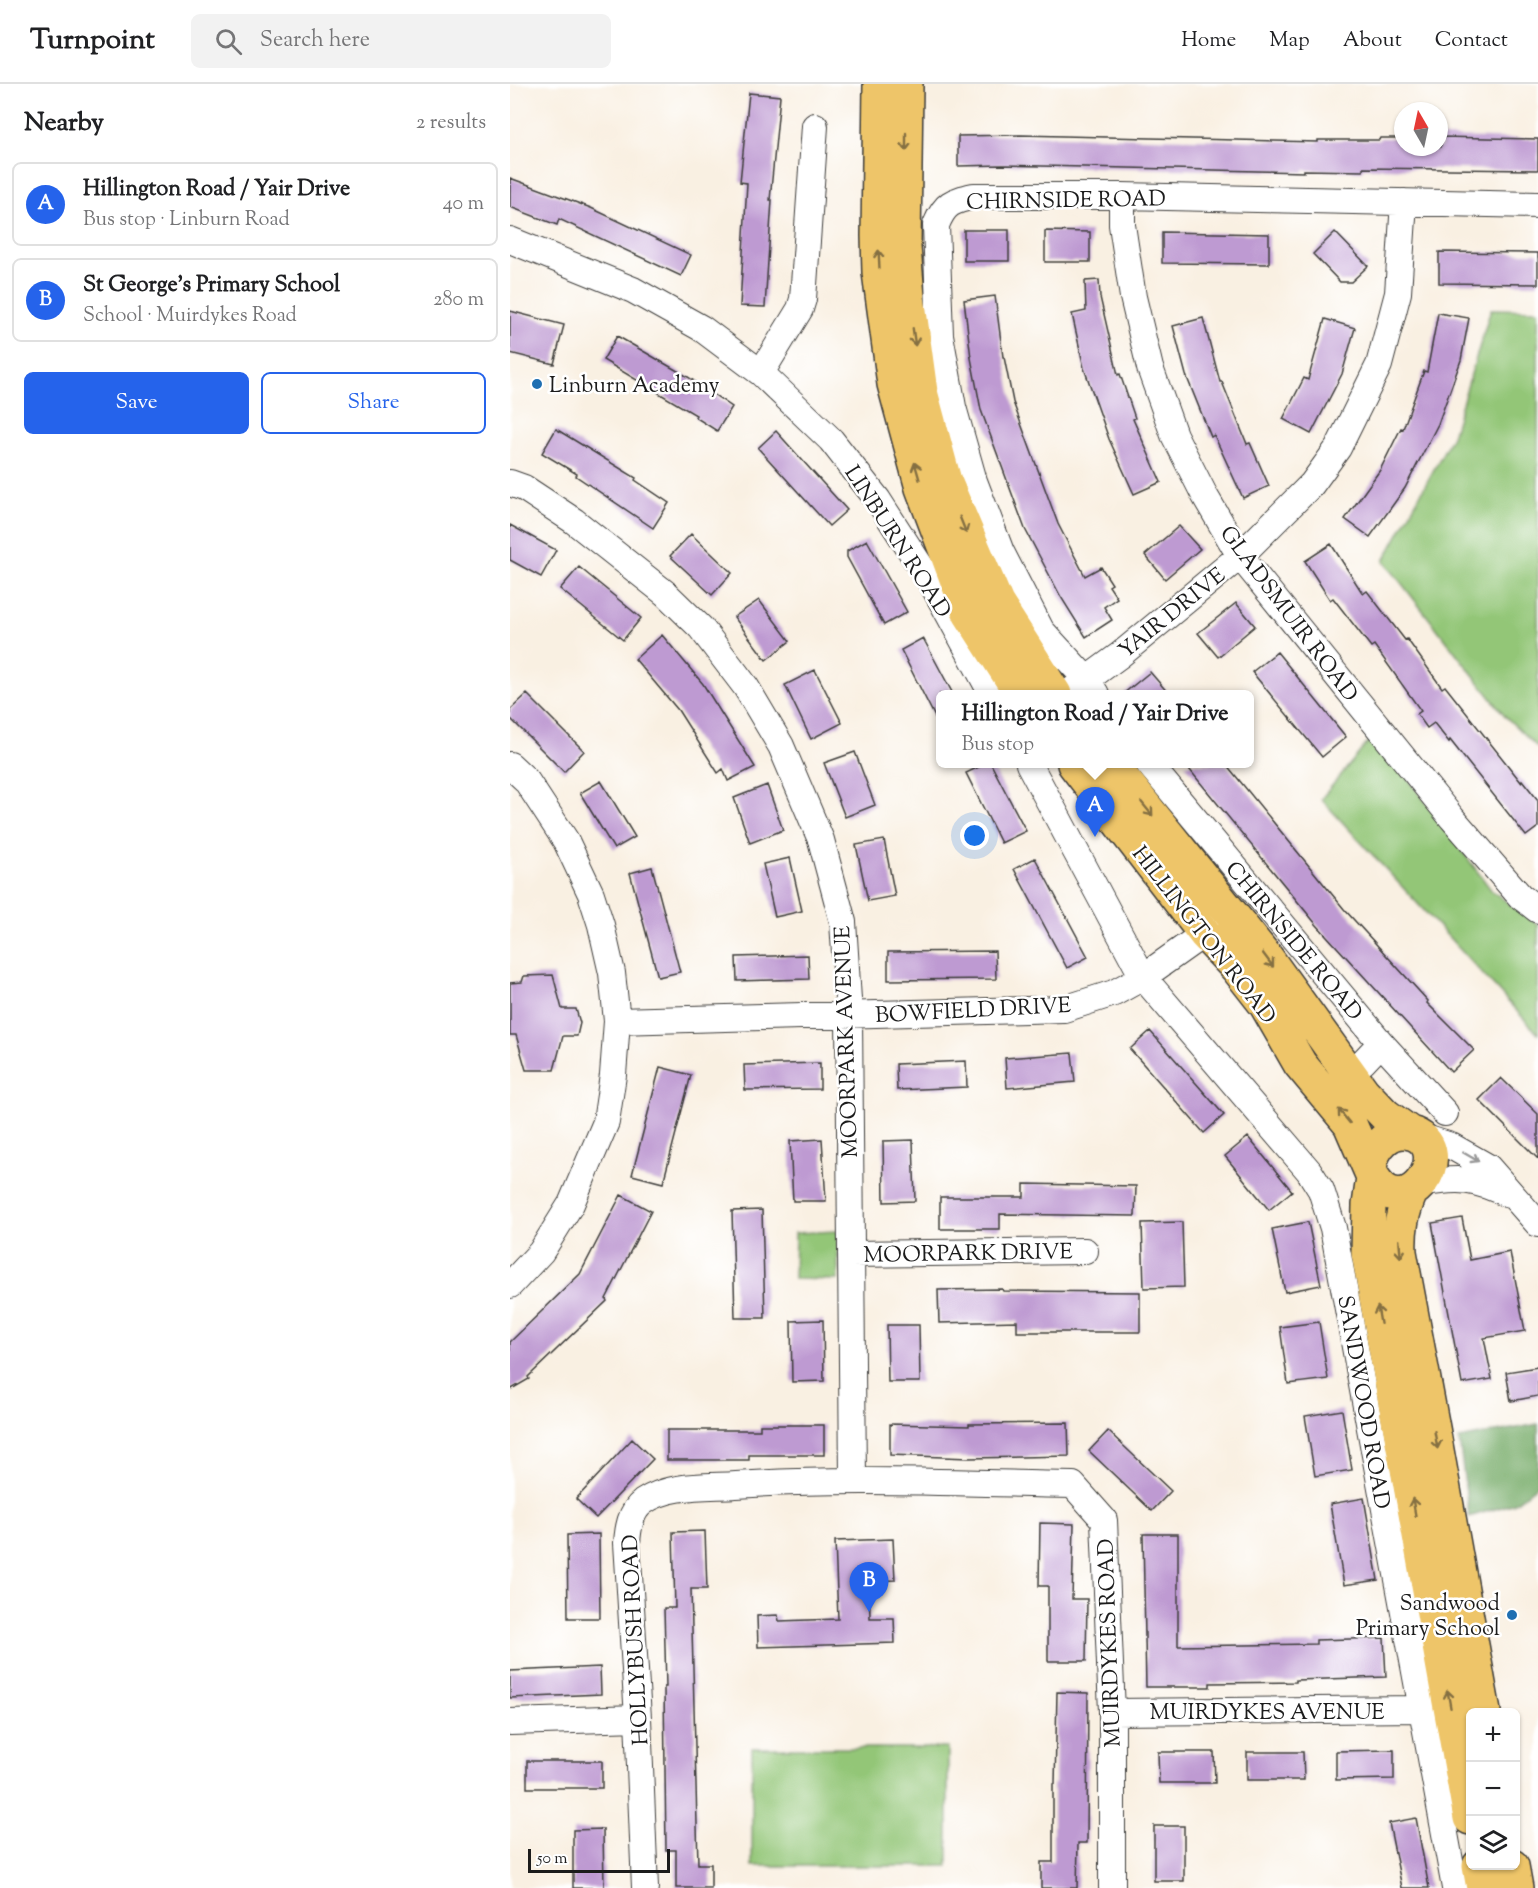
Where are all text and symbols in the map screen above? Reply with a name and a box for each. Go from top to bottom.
search box [191,14,611,68]
text: Turnpoint [30,21,155,61]
icon: search [212,25,245,58]
text: Search here [260,25,370,57]
text: Home [1181,26,1236,56]
text: Map [1269,26,1310,56]
text: About [1343,26,1402,56]
text: Contact [1435,26,1508,56]
north arrow [1394,102,1448,156]
text: Nearby [24,105,104,142]
text: 2 results [416,109,486,138]
one-way arrow [900,132,912,152]
text: Hillington Road / Yair Drive [83,174,350,206]
street label: CHIRNSIDE ROAD [966,184,1166,220]
text: A [37,190,54,219]
text: 40 m [443,190,484,219]
text: Bus stop · Linburn Road [83,206,290,235]
one-way arrow [873,250,884,270]
text: St George's Primary School [83,270,340,302]
text: B [39,286,52,315]
text: 280 m [433,286,484,315]
text: School · Muirdykes Road [83,302,297,331]
one-way arrow [908,327,919,346]
place label: Linburn Academy [549,371,720,403]
button: Save [24,372,249,434]
button: Share [261,372,486,434]
marker: Linburn Academy [530,377,544,391]
street label: LINBURN ROAD [835,460,958,625]
one-way arrow [911,462,922,481]
one-way arrow [958,515,969,533]
street label: GLADSMUIR ROAD [1211,520,1365,710]
street label: YAIR DRIVE [1112,561,1233,668]
popup [936,690,1254,768]
text: Hillington Road / Yair Drive [961,699,1229,731]
text: Bus stop [961,731,1034,760]
pin: A [1076,788,1114,837]
one-way arrow [1141,801,1154,817]
your location [960,821,989,850]
street label: HILLINGTON ROAD [1123,840,1282,1032]
street label: CHIRNSIDE ROAD [1216,855,1369,1029]
street label: MOORPARK AVENUE [828,925,868,1159]
one-way arrow [1261,951,1274,967]
street label: BOWFIELD DRIVE [874,991,1072,1033]
one-way arrow [1337,1108,1350,1124]
one-way arrow [1462,1152,1479,1164]
street label: MOORPARK DRIVE [863,1237,1073,1273]
one-way arrow [1395,1238,1406,1258]
street label: SANDWOOD ROAD [1327,1293,1397,1512]
one-way arrow [1374,1306,1385,1325]
one-way arrow [1430,1430,1441,1450]
one-way arrow [1408,1498,1419,1517]
street label: HOLLYBUSH ROAD [615,1534,658,1746]
street label: MUIRDYKES ROAD [1091,1538,1131,1748]
pin: B [850,1562,888,1612]
place label: Sandwood Primary School [1356,1589,1500,1646]
marker: Sandwood Primary School [1505,1608,1519,1622]
one-way arrow [1443,1689,1454,1709]
street label: MUIRDYKES AVENUE [1149,1698,1385,1730]
map controls [1466,1708,1520,1870]
button: + [1466,1708,1520,1762]
button: − [1466,1762,1520,1816]
button: layers [1466,1816,1520,1870]
scale bar [528,1846,670,1874]
text: 50 m [537,1848,568,1871]

